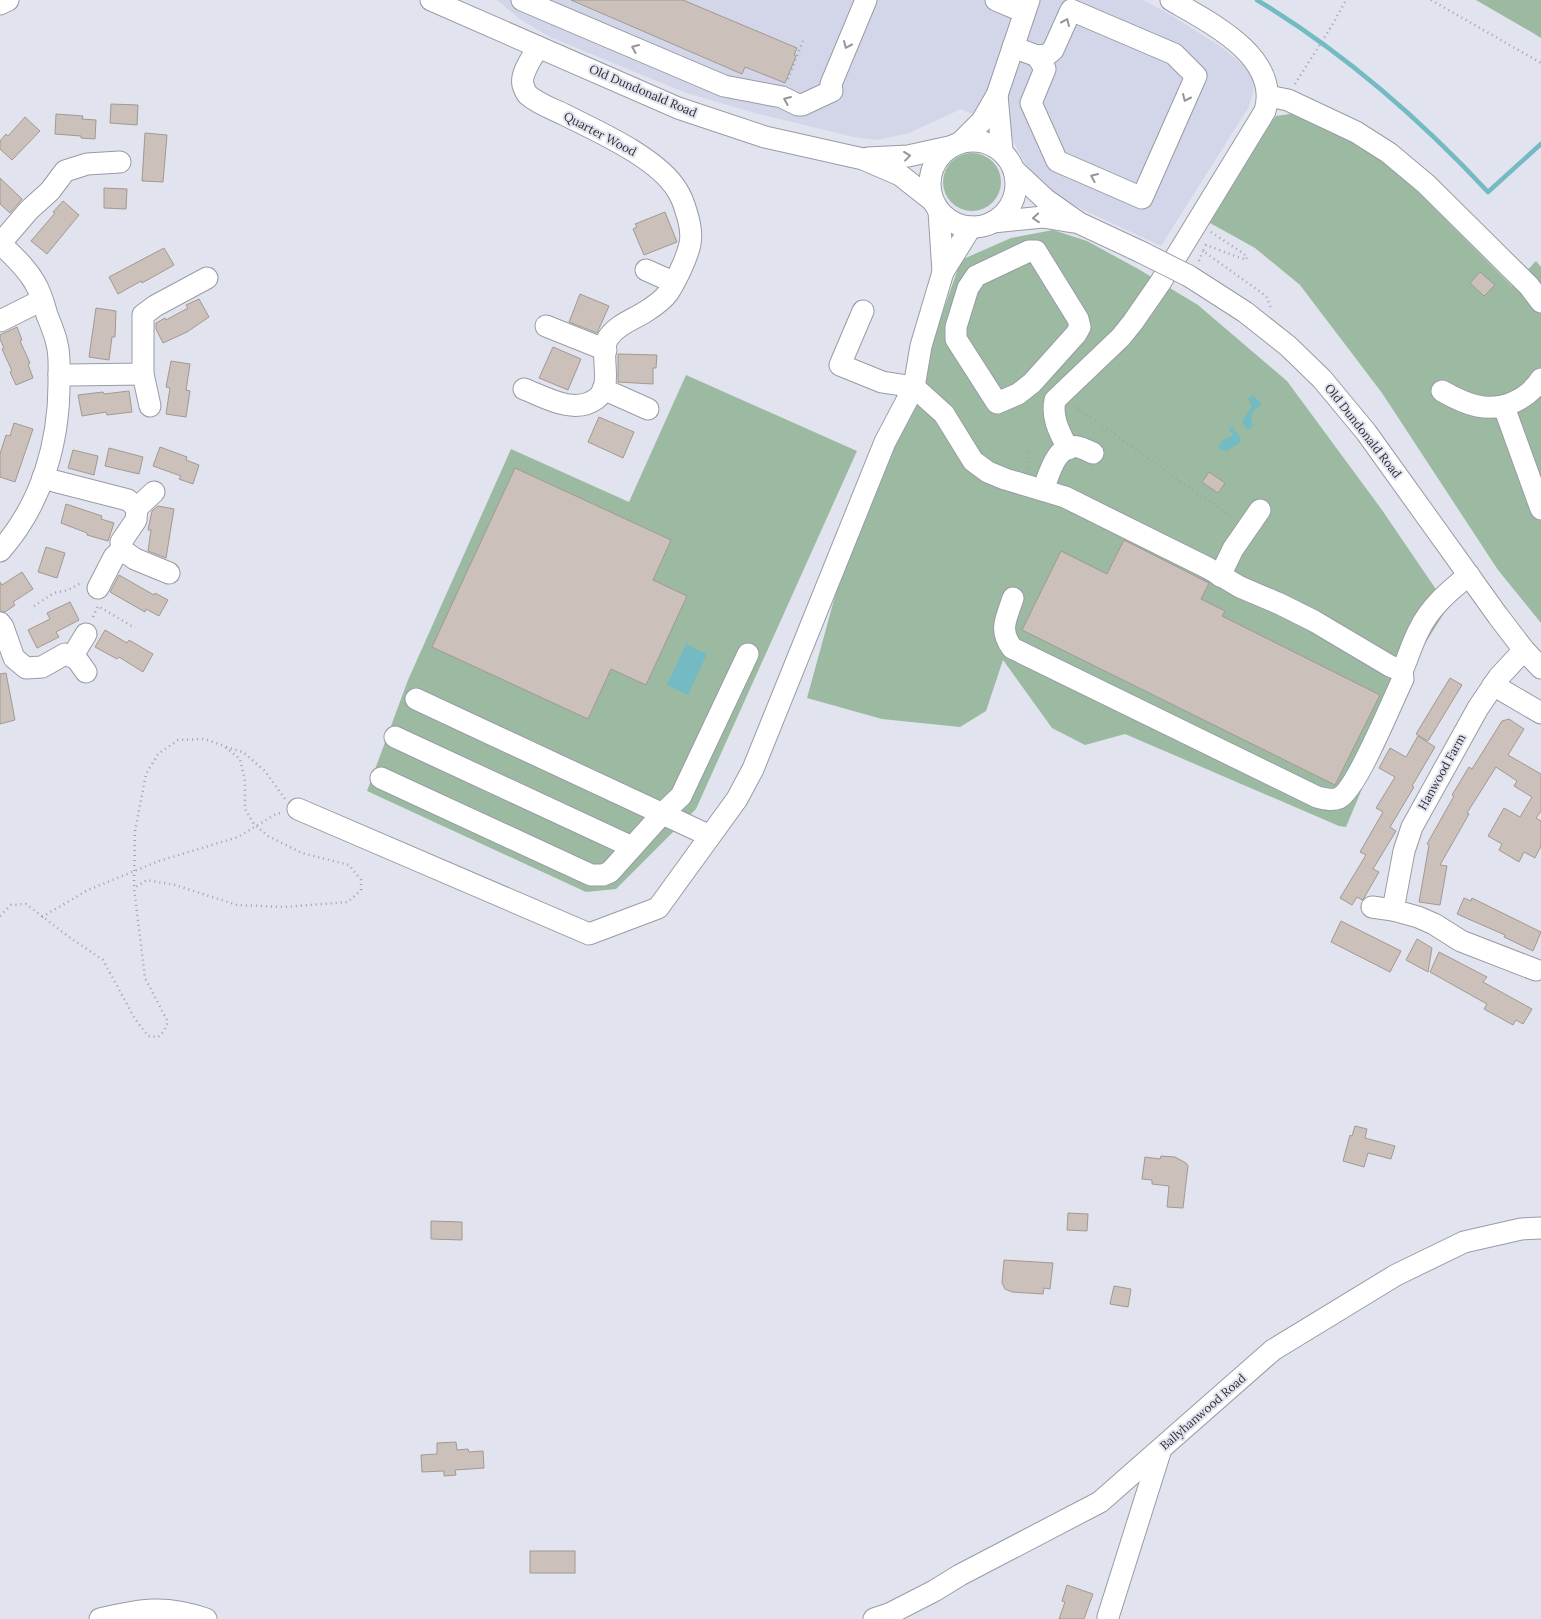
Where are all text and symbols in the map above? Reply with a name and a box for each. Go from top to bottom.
one-way arrow [1059,18,1070,27]
one-way arrow [842,40,853,49]
one-way arrow [631,43,639,53]
street label: Old Dundonald Road [587,61,699,120]
one-way arrow [1182,93,1193,102]
one-way arrow [783,96,792,107]
street label: Quarter Wood [561,108,639,159]
one-way arrow [903,151,911,162]
one-way arrow [1090,173,1099,184]
one-way arrow [1032,212,1040,223]
street label: Old Dundonald Road [1322,381,1405,481]
street label: Hanwood Farm [1414,731,1469,812]
street label: Ballyhanwood Road [1157,1370,1249,1453]

